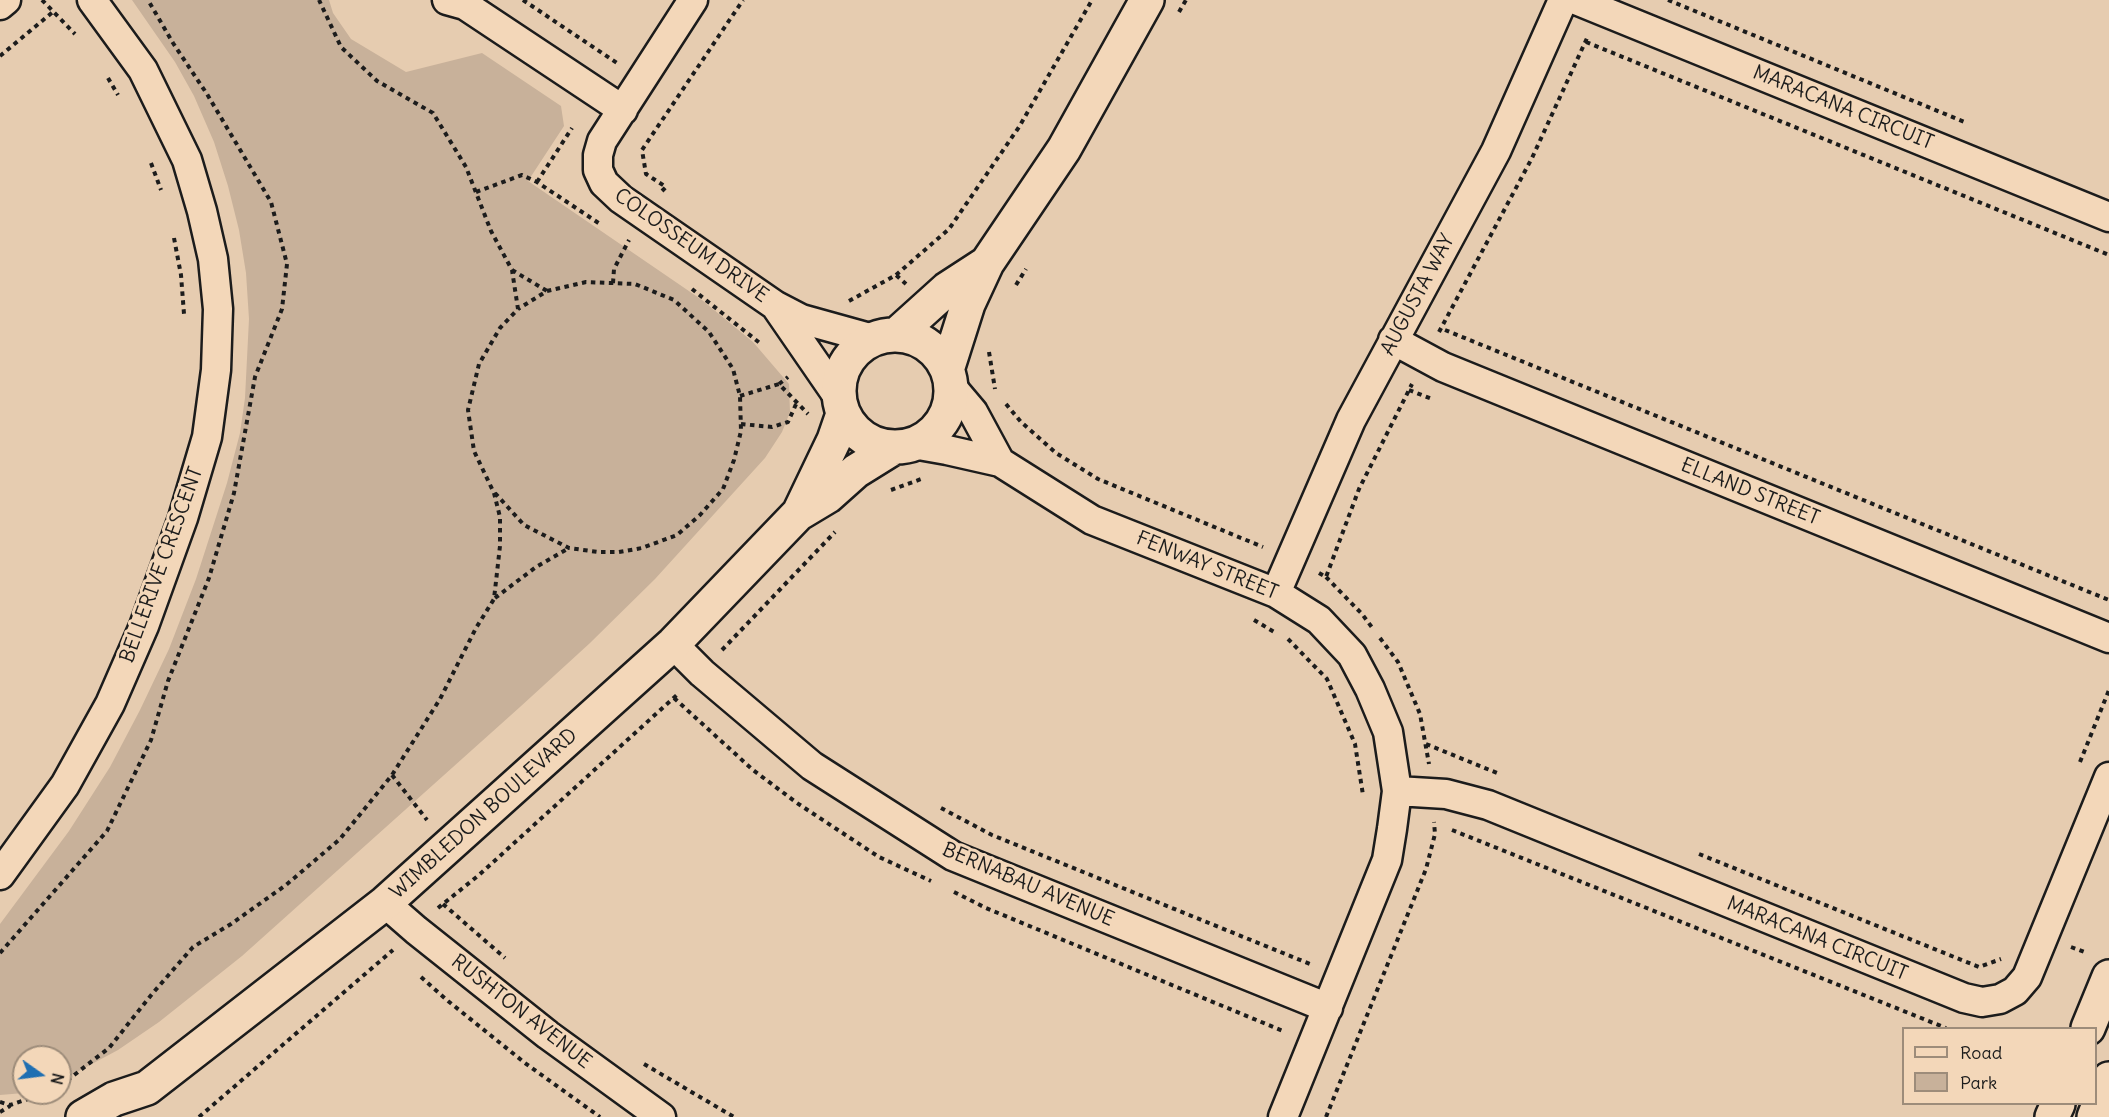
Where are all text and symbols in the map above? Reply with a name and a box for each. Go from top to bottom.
street label: MARACANA CIRCUIT [1749,61,1937,155]
street label: COLOSSEUM DRIVE [609,184,773,308]
street label: AUGUSTA WAY [1376,230,1460,360]
street label: ELLAND STREET [1677,453,1823,531]
street label: BELLERIVE CRESCENT [115,464,209,666]
street label: FENWAY STREET [1133,527,1281,605]
street label: WIMBLEDON BOULEVARD [385,724,583,904]
street label: BERNABAU AVENUE [938,838,1118,932]
street label: MARACANA CIRCUIT [1723,892,1911,986]
street label: RUSHTON AVENUE [446,950,596,1074]
legend [1902,1027,2097,1105]
text: Road [1960,1041,2002,1064]
north arrow [12,1045,72,1105]
text: N [46,1071,69,1087]
text: Park [1960,1071,1997,1094]

